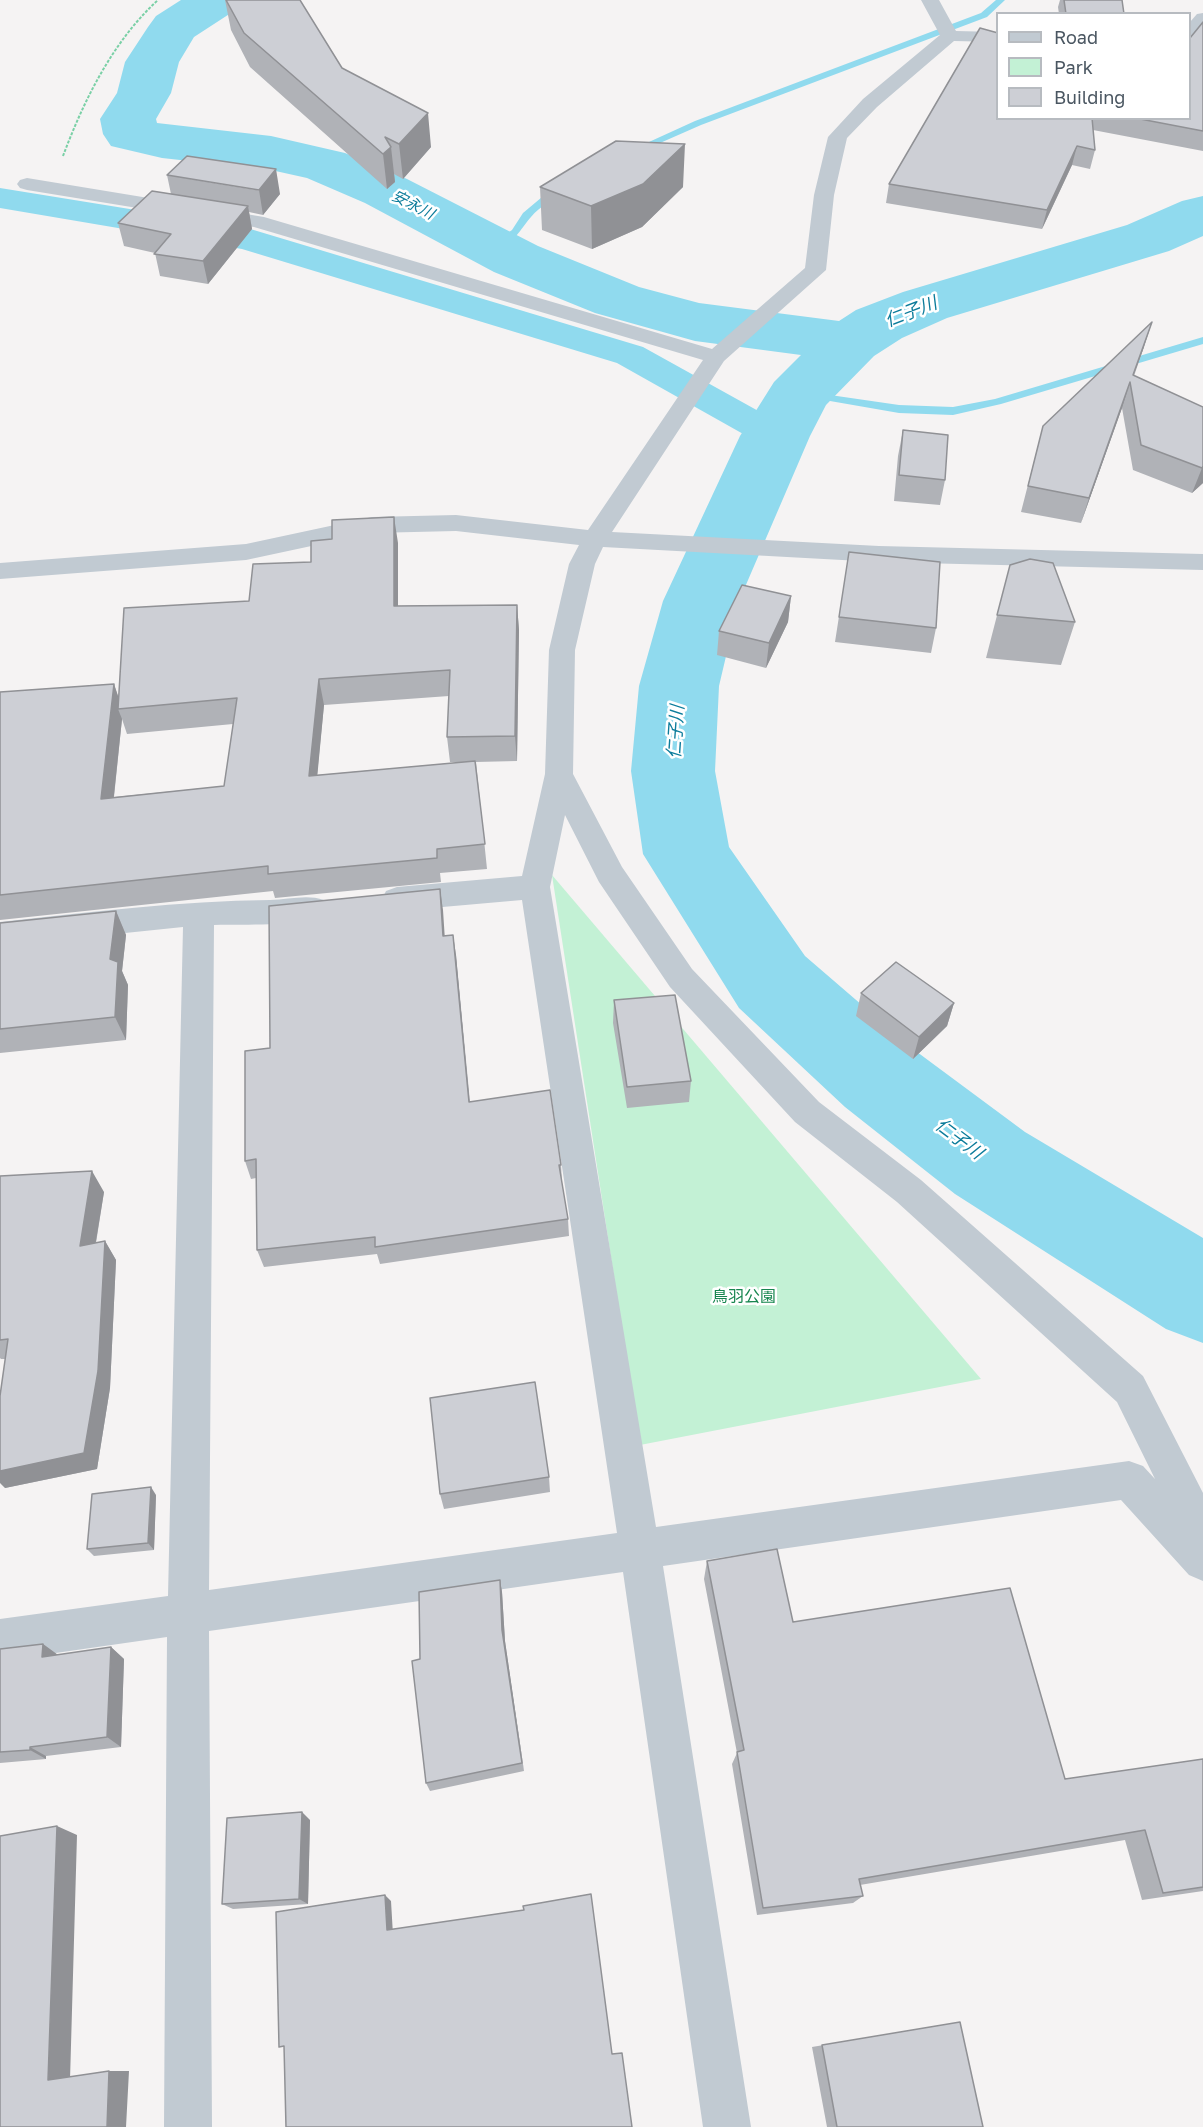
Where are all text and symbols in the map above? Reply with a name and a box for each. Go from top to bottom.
legend [996,12,1191,120]
text: Road [1054,26,1098,48]
text: Park [1054,56,1093,78]
text: Building [1054,86,1125,108]
water label: 安永川 [389,187,437,223]
water label: 仁子川 [882,292,940,332]
water label: 仁子川 [663,704,689,760]
water label: 仁子川 [931,1114,987,1164]
park label: 鳥羽公園 [712,1287,776,1307]

